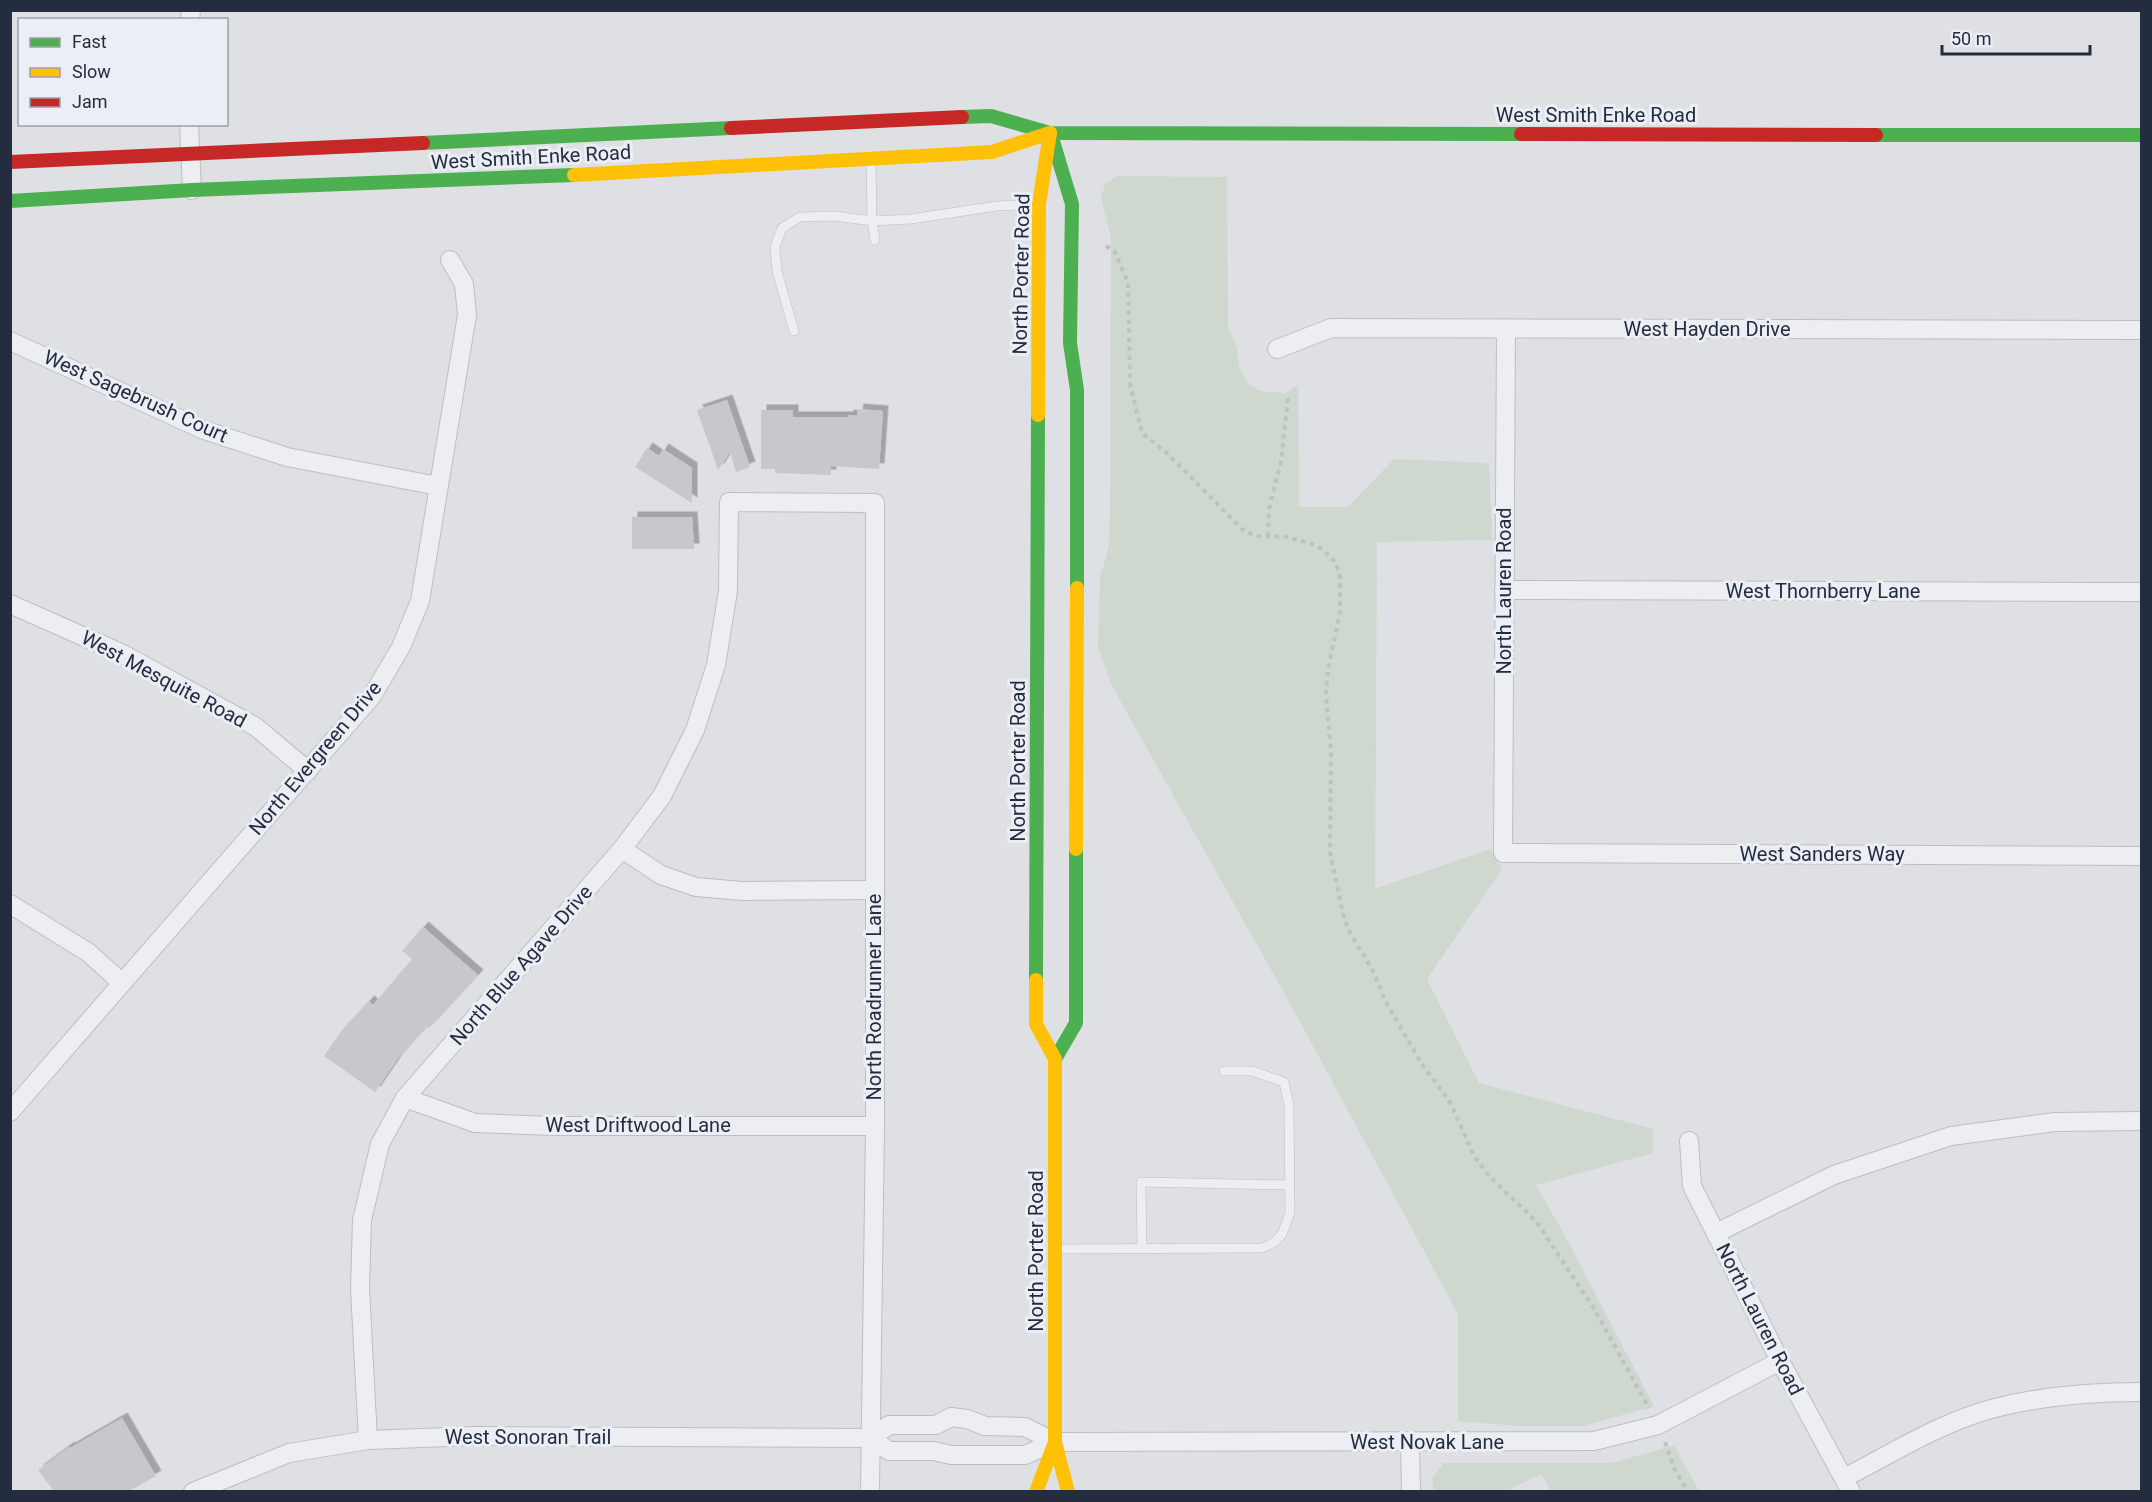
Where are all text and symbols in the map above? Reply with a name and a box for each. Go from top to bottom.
legend [18,18,228,126]
scale bar [1942,18,2090,56]
text: 50 m [1951,28,1991,49]
text: Fast [72,31,107,52]
text: Slow [72,61,111,82]
text: Jam [72,91,108,112]
street label: West Smith Enke Road [1496,103,1696,127]
street label: West Smith Enke Road [430,140,632,174]
street label: North Porter Road [1008,193,1034,355]
street label: West Hayden Drive [1623,317,1791,341]
street label: West Sagebrush Court [40,345,232,447]
street label: North Lauren Road [1492,507,1516,675]
street label: West Thornberry Lane [1726,579,1920,603]
street label: West Mesquite Road [77,625,251,733]
street label: North Evergreen Drive [244,676,386,840]
street label: North Porter Road [1006,680,1030,842]
street label: West Sanders Way [1739,842,1905,866]
street label: North Blue Agave Drive [445,880,597,1050]
street label: North Roadrunner Lane [862,894,886,1100]
street label: West Driftwood Lane [545,1113,731,1137]
street label: North Porter Road [1024,1170,1048,1332]
street label: North Lauren Road [1711,1239,1809,1399]
street label: West Sonoran Trail [445,1425,611,1449]
street label: West Novak Lane [1350,1430,1504,1454]

